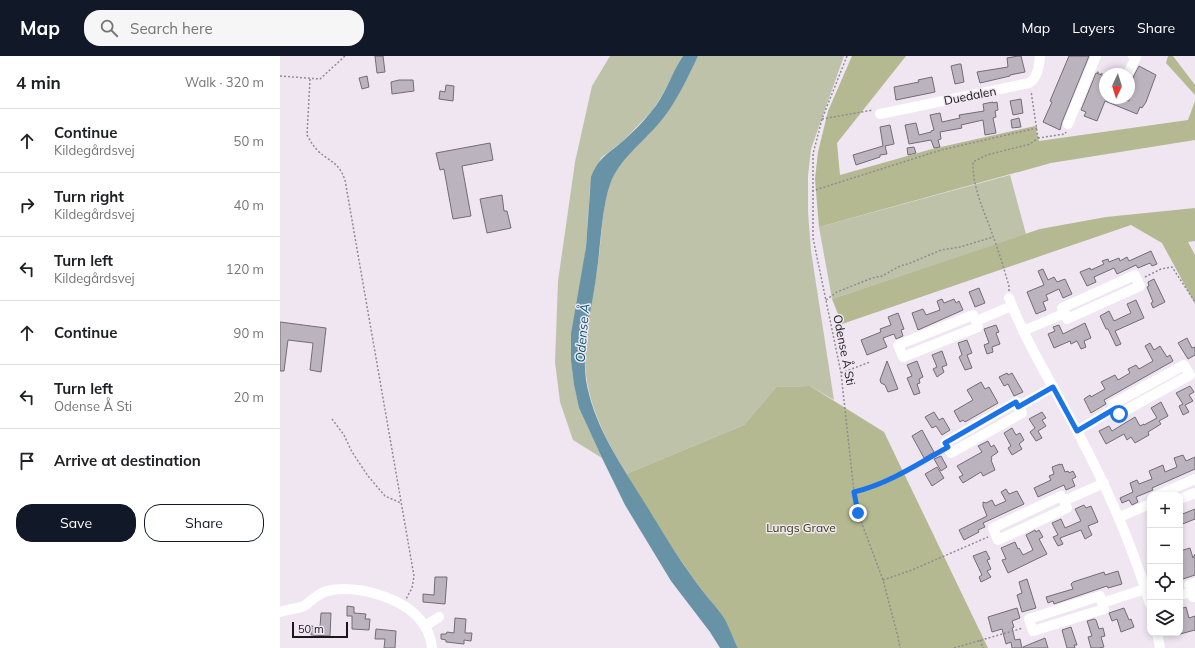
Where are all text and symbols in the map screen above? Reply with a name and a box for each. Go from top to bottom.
search box [84,10,364,46]
text: Map [20,16,60,40]
icon: search [98,17,120,39]
text: Search here [130,19,213,38]
text: Map [1021,19,1050,37]
text: Layers [1072,19,1115,37]
text: Share [1137,19,1175,37]
north arrow [1099,68,1135,104]
text: 4 min [16,72,61,93]
text: Walk · 320 m [185,74,264,90]
street label: Duedalen [942,83,997,108]
text: Continue [54,123,117,142]
icon: ahead [16,130,38,152]
text: 50 m [234,133,264,149]
text: Kildegårdsvej [54,142,135,158]
text: Turn right [54,187,124,206]
icon: right [16,194,38,216]
text: 40 m [234,197,264,213]
text: Kildegårdsvej [54,206,135,222]
text: Turn left [54,251,113,270]
icon: left [16,258,38,280]
text: 120 m [226,261,264,277]
text: Kildegårdsvej [54,270,135,286]
water label: Odense Å [570,303,593,363]
street label: Odense Å Sti [830,313,859,387]
icon: ahead [16,322,38,344]
text: Continue [54,323,117,342]
text: 90 m [234,325,264,341]
text: Turn left [54,379,113,398]
icon: left [16,386,38,408]
text: 20 m [234,389,264,405]
text: Odense Å Sti [54,398,132,414]
route start [1110,405,1128,423]
icon: arrive [16,450,38,472]
text: Arrive at destination [54,451,201,470]
map controls [1147,492,1183,636]
button: + [1147,492,1183,528]
button: Save [16,504,136,542]
button: Share [144,504,264,542]
route end [849,504,867,522]
park label: Lungs Grave [766,520,836,535]
button: − [1147,528,1183,564]
button: locate [1147,564,1183,600]
button: layers [1147,600,1183,636]
scale bar [292,620,348,639]
text: 50 m [298,622,324,636]

